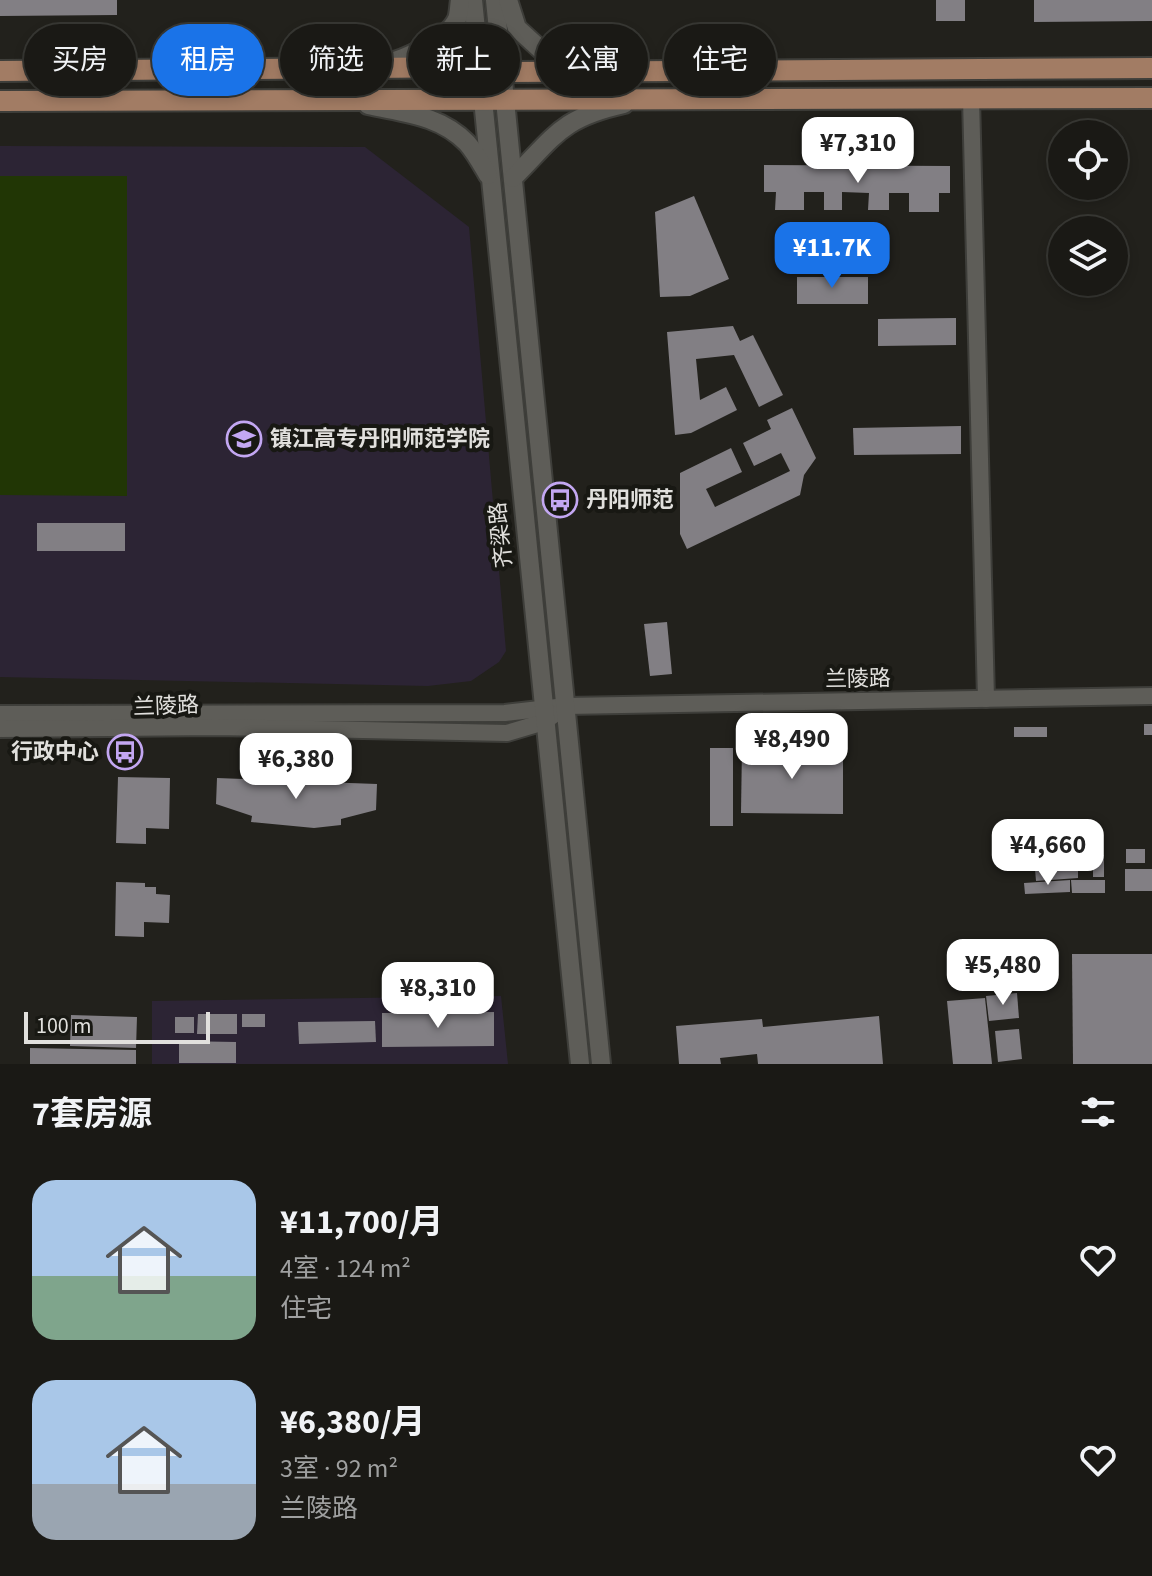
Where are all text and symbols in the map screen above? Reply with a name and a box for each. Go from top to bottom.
chip: 买房 [24,24,136,96]
chip: 租房 [152,24,264,96]
chip: 筛选 [280,24,392,96]
chip: 新上 [408,24,520,96]
chip: 公寓 [536,24,648,96]
chip: 住宅 [664,24,776,96]
pin: ¥7,310 [793,117,923,185]
map controls [1048,120,1128,296]
button: locate [1048,120,1128,200]
text: ¥7,310 [820,124,896,161]
button: layers [1048,216,1128,296]
pin: ¥11.7K [767,222,897,290]
text: ¥11.7K [793,229,871,266]
school or university icon: 镇江高专丹阳师范学院 [225,420,263,458]
place label: 镇江高专丹阳师范学院 [270,423,490,455]
bus stop icon: 丹阳师范 [541,481,579,519]
place label: 丹阳师范 [586,484,674,516]
street label: 齐梁路 [482,501,520,569]
street label: 兰陵路 [825,662,891,696]
street label: 兰陵路 [132,689,200,723]
pin: ¥8,490 [727,713,857,781]
text: ¥8,490 [754,720,830,757]
bus stop icon: 行政中心 [106,733,144,771]
pin: ¥6,380 [231,733,361,801]
place label: 行政中心 [11,736,99,768]
text: ¥6,380 [258,740,334,777]
pin: ¥4,660 [983,819,1113,887]
text: ¥4,660 [1010,826,1086,863]
pin: ¥5,480 [938,939,1068,1007]
text: ¥5,480 [965,946,1041,983]
pin: ¥8,310 [373,962,503,1030]
text: ¥8,310 [400,969,476,1006]
scale bar [24,1008,210,1044]
text: 100 m [36,1010,91,1042]
text: 7套房源 [32,1090,152,1139]
icon: filters [1076,1090,1120,1134]
text: ¥11,700/月 [280,1198,443,1247]
icon: home [96,1212,192,1308]
icon: heart [1076,1238,1120,1282]
text: 4室 · 124 m² [280,1250,411,1287]
text: 住宅 [280,1290,332,1327]
text: ¥6,380/月 [280,1398,426,1447]
icon: home [96,1412,192,1508]
icon: heart [1076,1438,1120,1482]
text: 3室 · 92 m² [280,1450,398,1487]
text: 兰陵路 [280,1490,358,1527]

